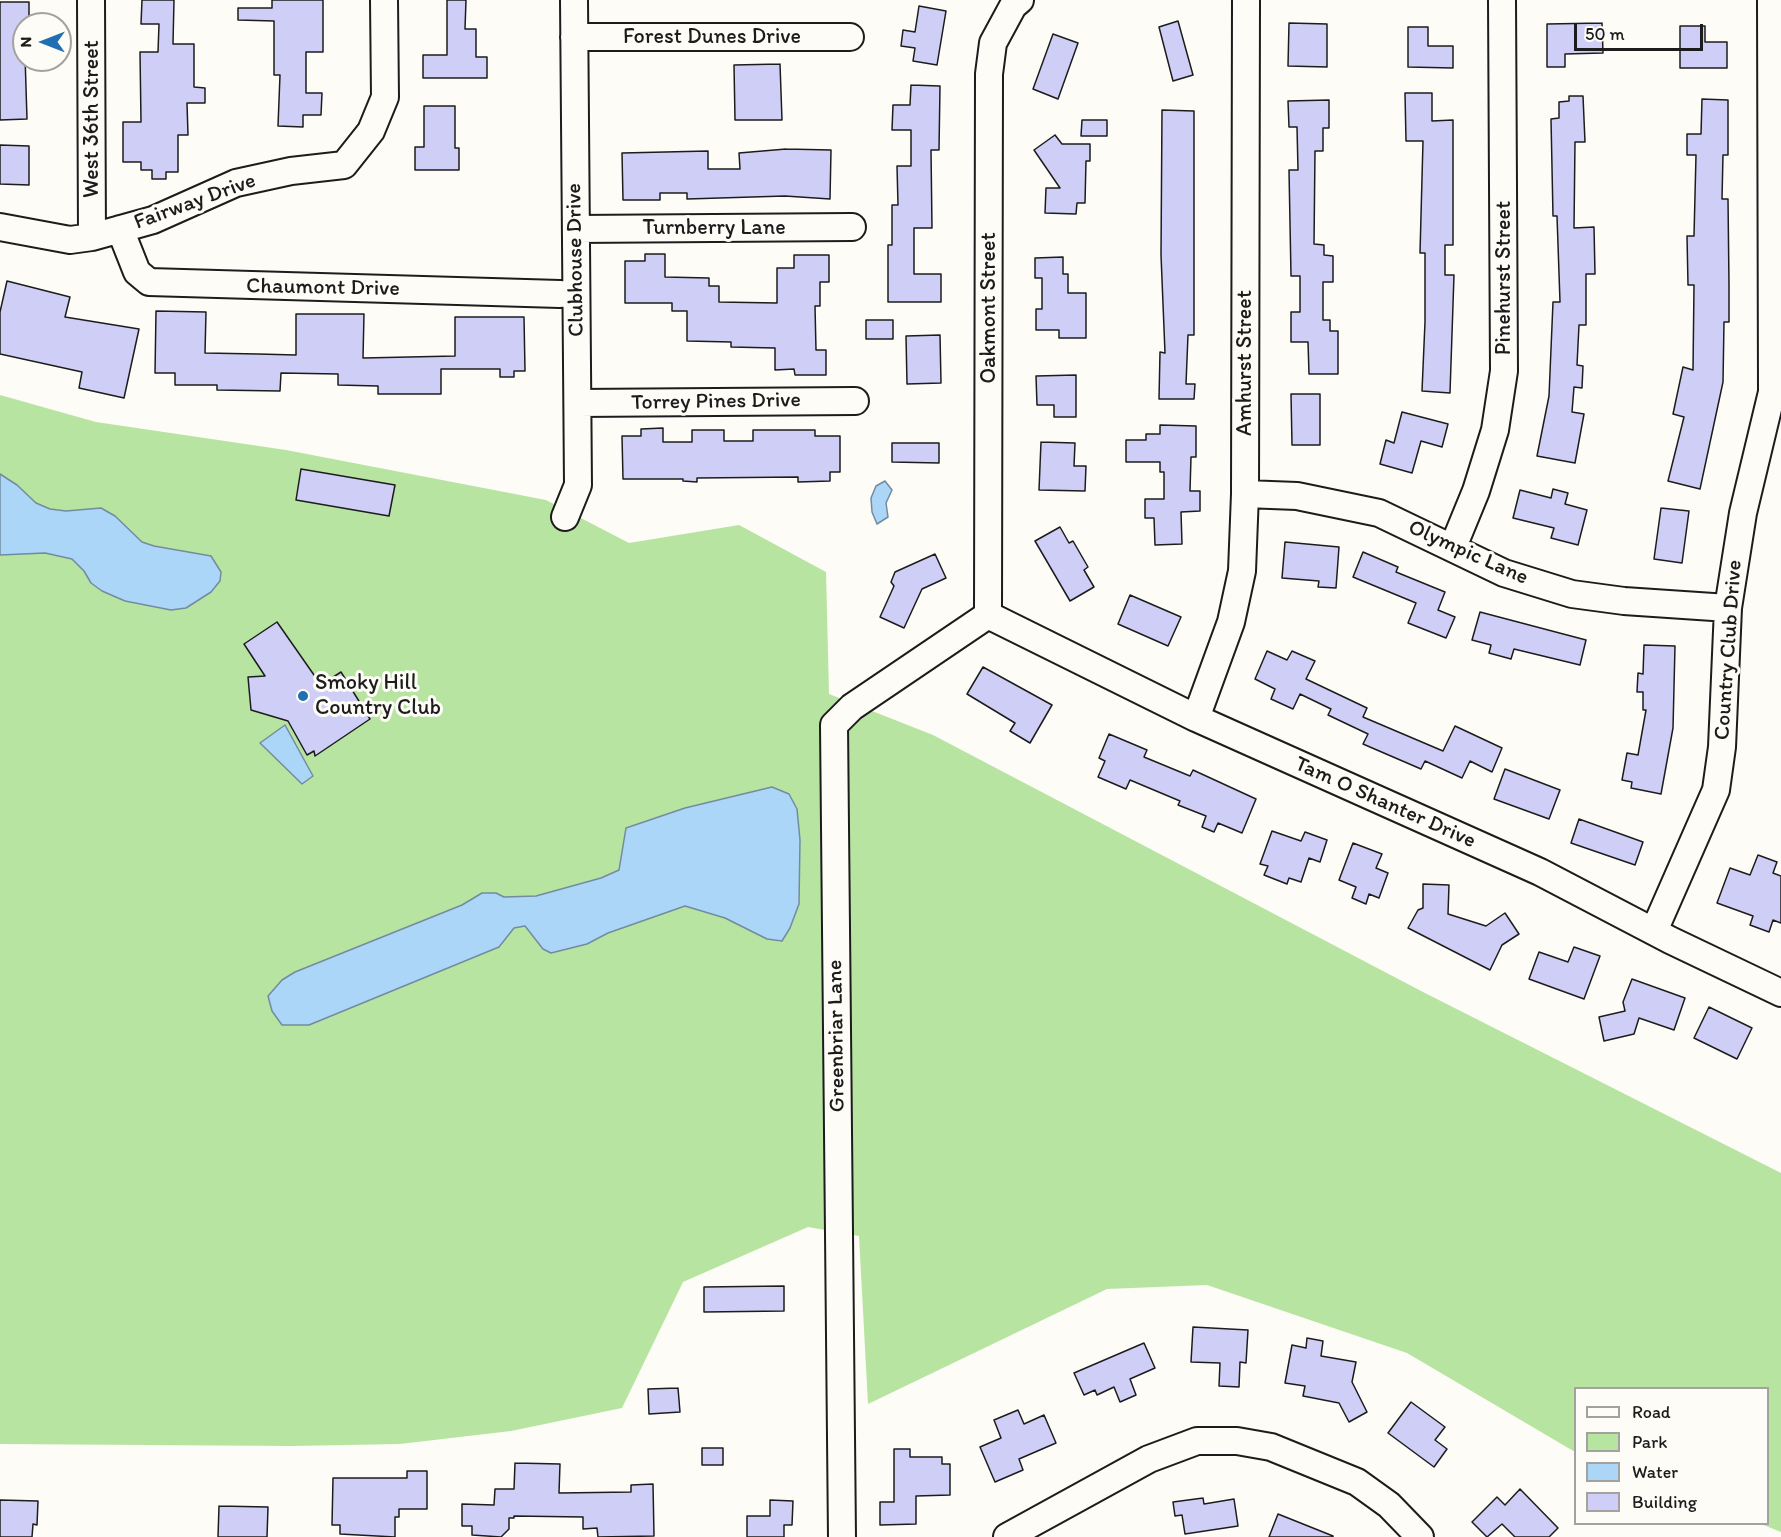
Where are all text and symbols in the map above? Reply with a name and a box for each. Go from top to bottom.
north arrow [12,12,72,72]
scale bar [1577,12,1706,50]
text: 50 m [1585,23,1625,45]
street label: Forest Dunes Drive [623,24,801,50]
text: N [16,37,35,47]
street label: West 36th Street [79,40,105,198]
street label: Fairway Drive [130,168,260,236]
street label: Clubhouse Drive [561,183,591,337]
street label: Pinehurst Street [1491,201,1517,355]
street label: Turnberry Lane [642,215,786,241]
street label: Oakmont Street [976,232,1002,384]
street label: Chaumont Drive [246,273,400,303]
street label: Amhurst Street [1232,290,1258,436]
street label: Torrey Pines Drive [631,387,801,417]
street label: Olympic Lane [1404,515,1532,591]
street label: Country Club Drive [1710,559,1748,741]
place label: Smoky Hill Country Club [315,670,441,722]
marker: Smoky Hill Country Club [296,689,310,703]
street label: Tam O Shanter Drive [1290,751,1480,855]
street label: Greenbriar Lane [822,959,852,1113]
legend [1574,1387,1769,1525]
text: Road [1632,1401,1671,1423]
text: Park [1632,1431,1667,1453]
text: Water [1632,1461,1678,1483]
text: Building [1632,1491,1697,1513]

